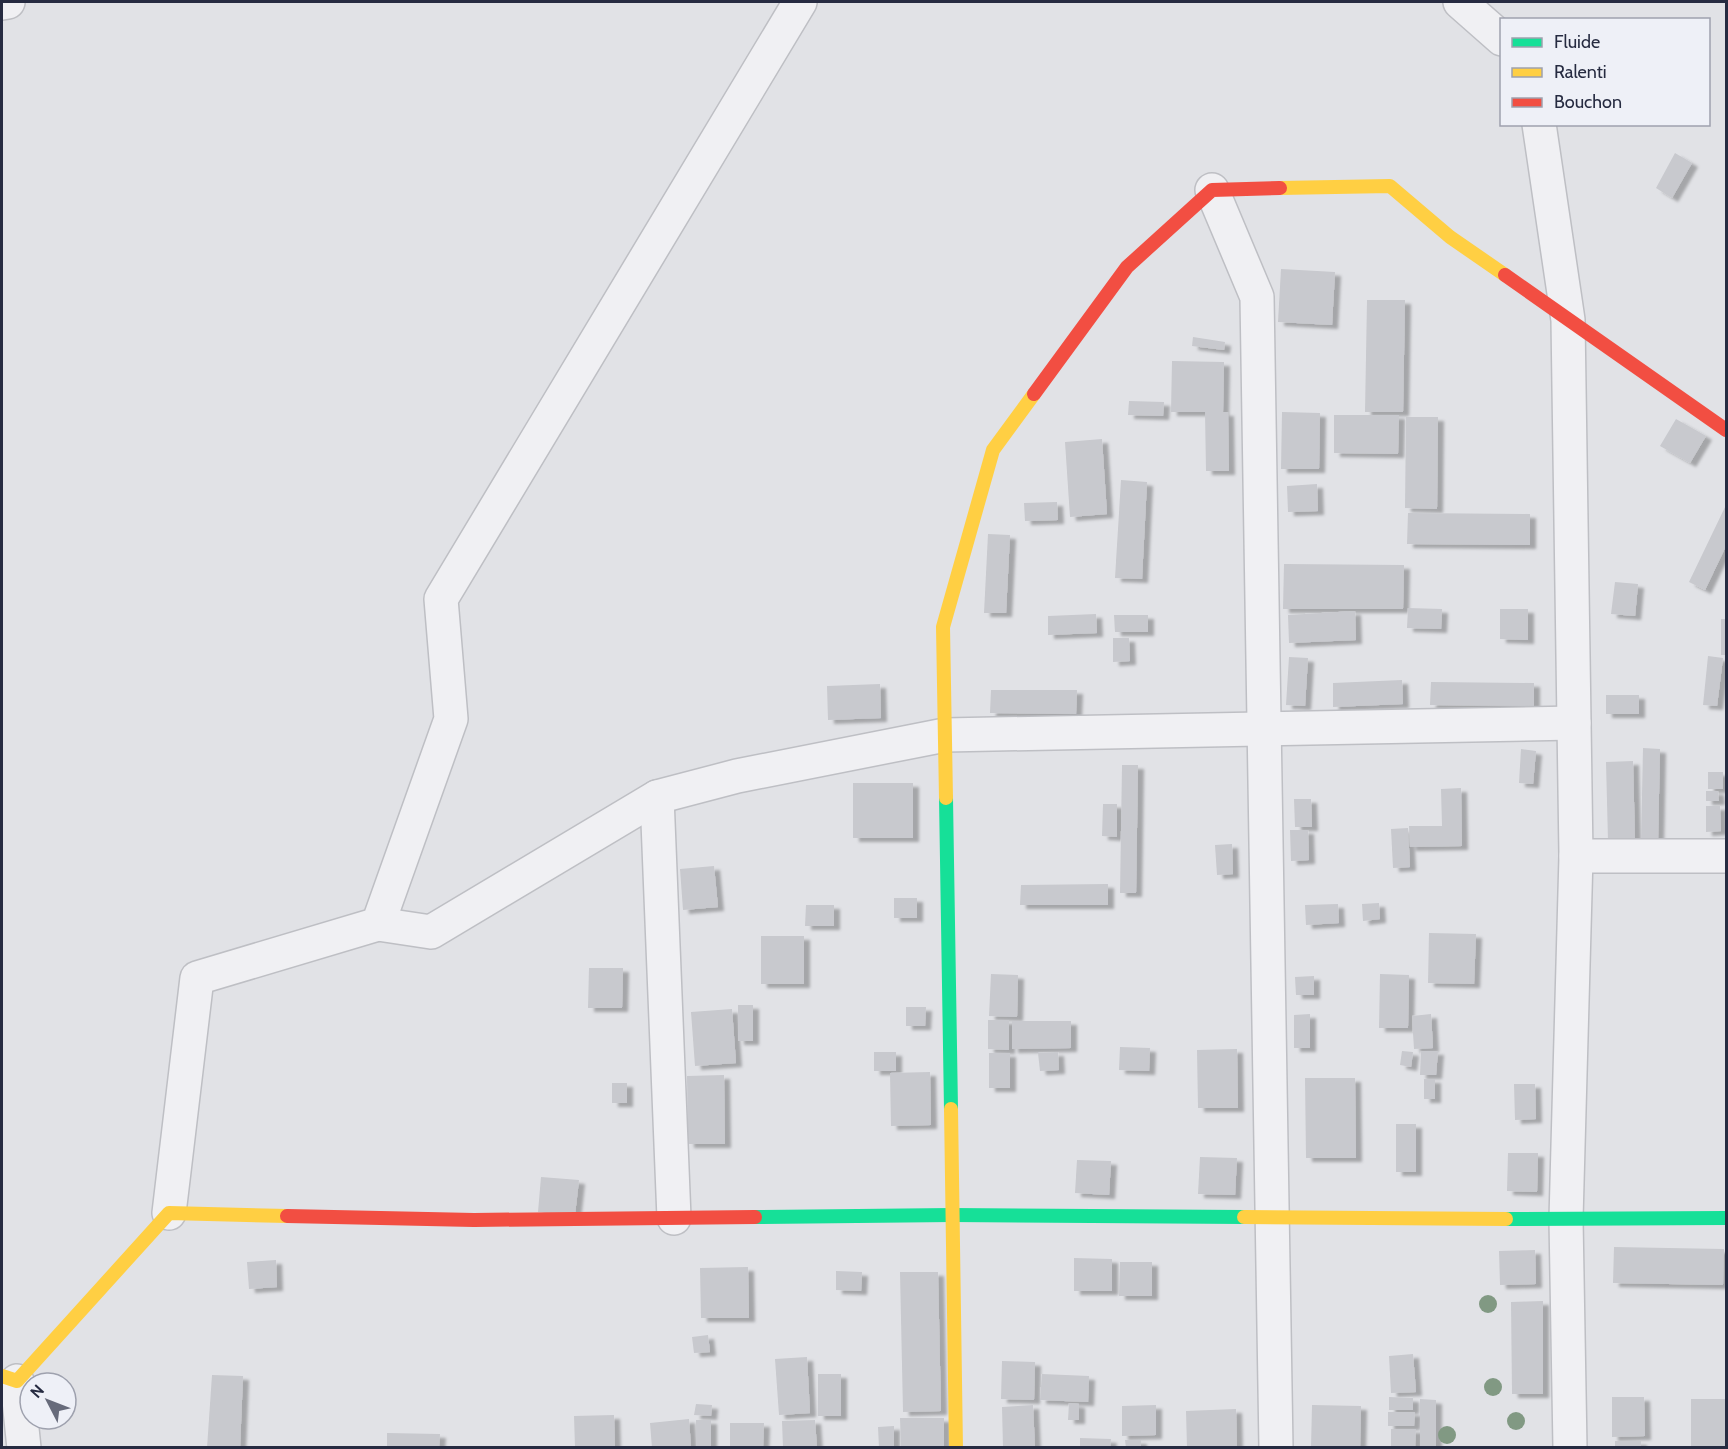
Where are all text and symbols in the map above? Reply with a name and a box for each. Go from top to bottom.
legend [1500,18,1710,126]
text: Fluide [1554,31,1600,53]
text: Ralenti [1554,61,1607,83]
text: Bouchon [1554,91,1622,113]
north arrow [18,1371,78,1431]
text: N [26,1381,48,1402]

